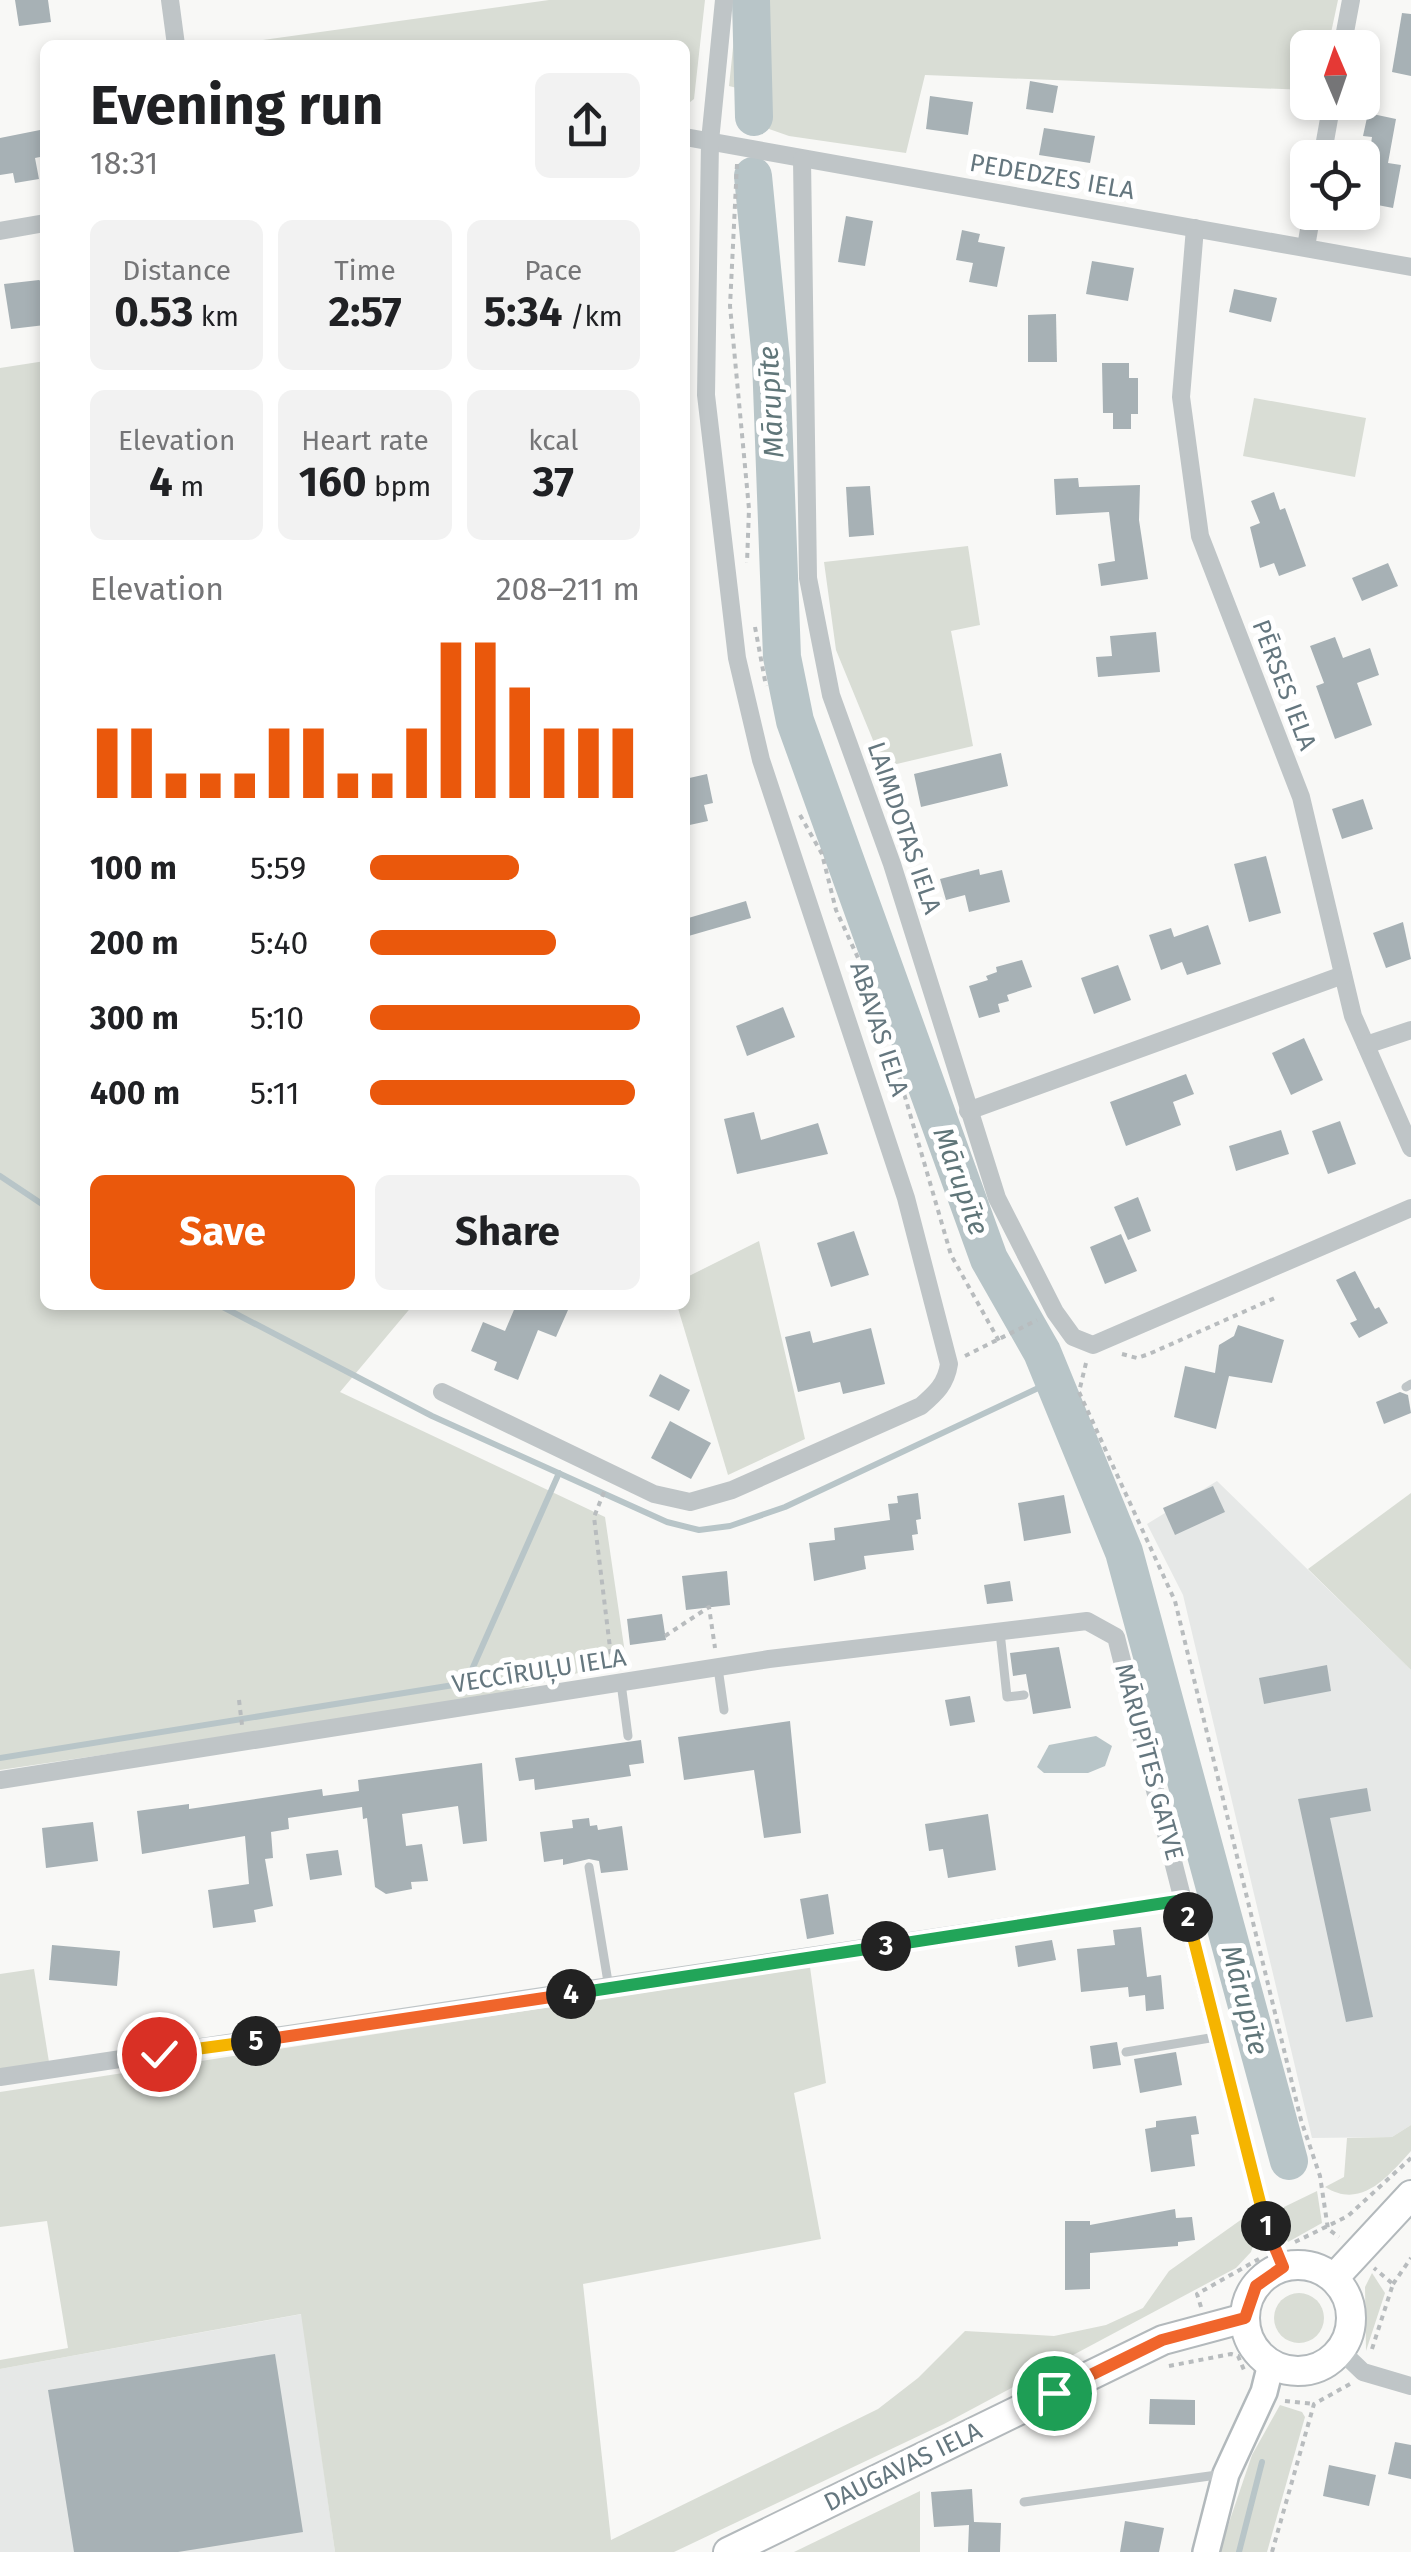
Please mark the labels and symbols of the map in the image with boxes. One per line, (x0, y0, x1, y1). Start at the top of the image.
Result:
north arrow (1290, 30, 1380, 120)
street label: PEDEDZES IELA (967, 148, 1137, 206)
water label: Mārupīte (752, 345, 790, 459)
street label: PĒRSES IELA (1245, 615, 1323, 755)
street label: LAIMDOTAS IELA (861, 738, 948, 919)
street label: ABAVAS IELA (843, 958, 915, 1100)
water label: Mārupīte (926, 1123, 996, 1239)
street label: VECCĪRUĻU IELA (450, 1642, 629, 1701)
street label: MĀRUPĪTES GATVE (1108, 1660, 1190, 1864)
pin: 2 (1163, 1892, 1213, 1942)
pin: 3 (861, 1921, 911, 1971)
water label: Mārupīte (1215, 1942, 1275, 2058)
pin: 4 (546, 1969, 596, 2019)
pin (117, 2012, 202, 2097)
pin: 5 (231, 2016, 281, 2066)
pin: 1 (1241, 2201, 1291, 2251)
pin (1012, 2351, 1097, 2436)
street label: DAUGAVAS IELA (819, 2416, 987, 2518)

